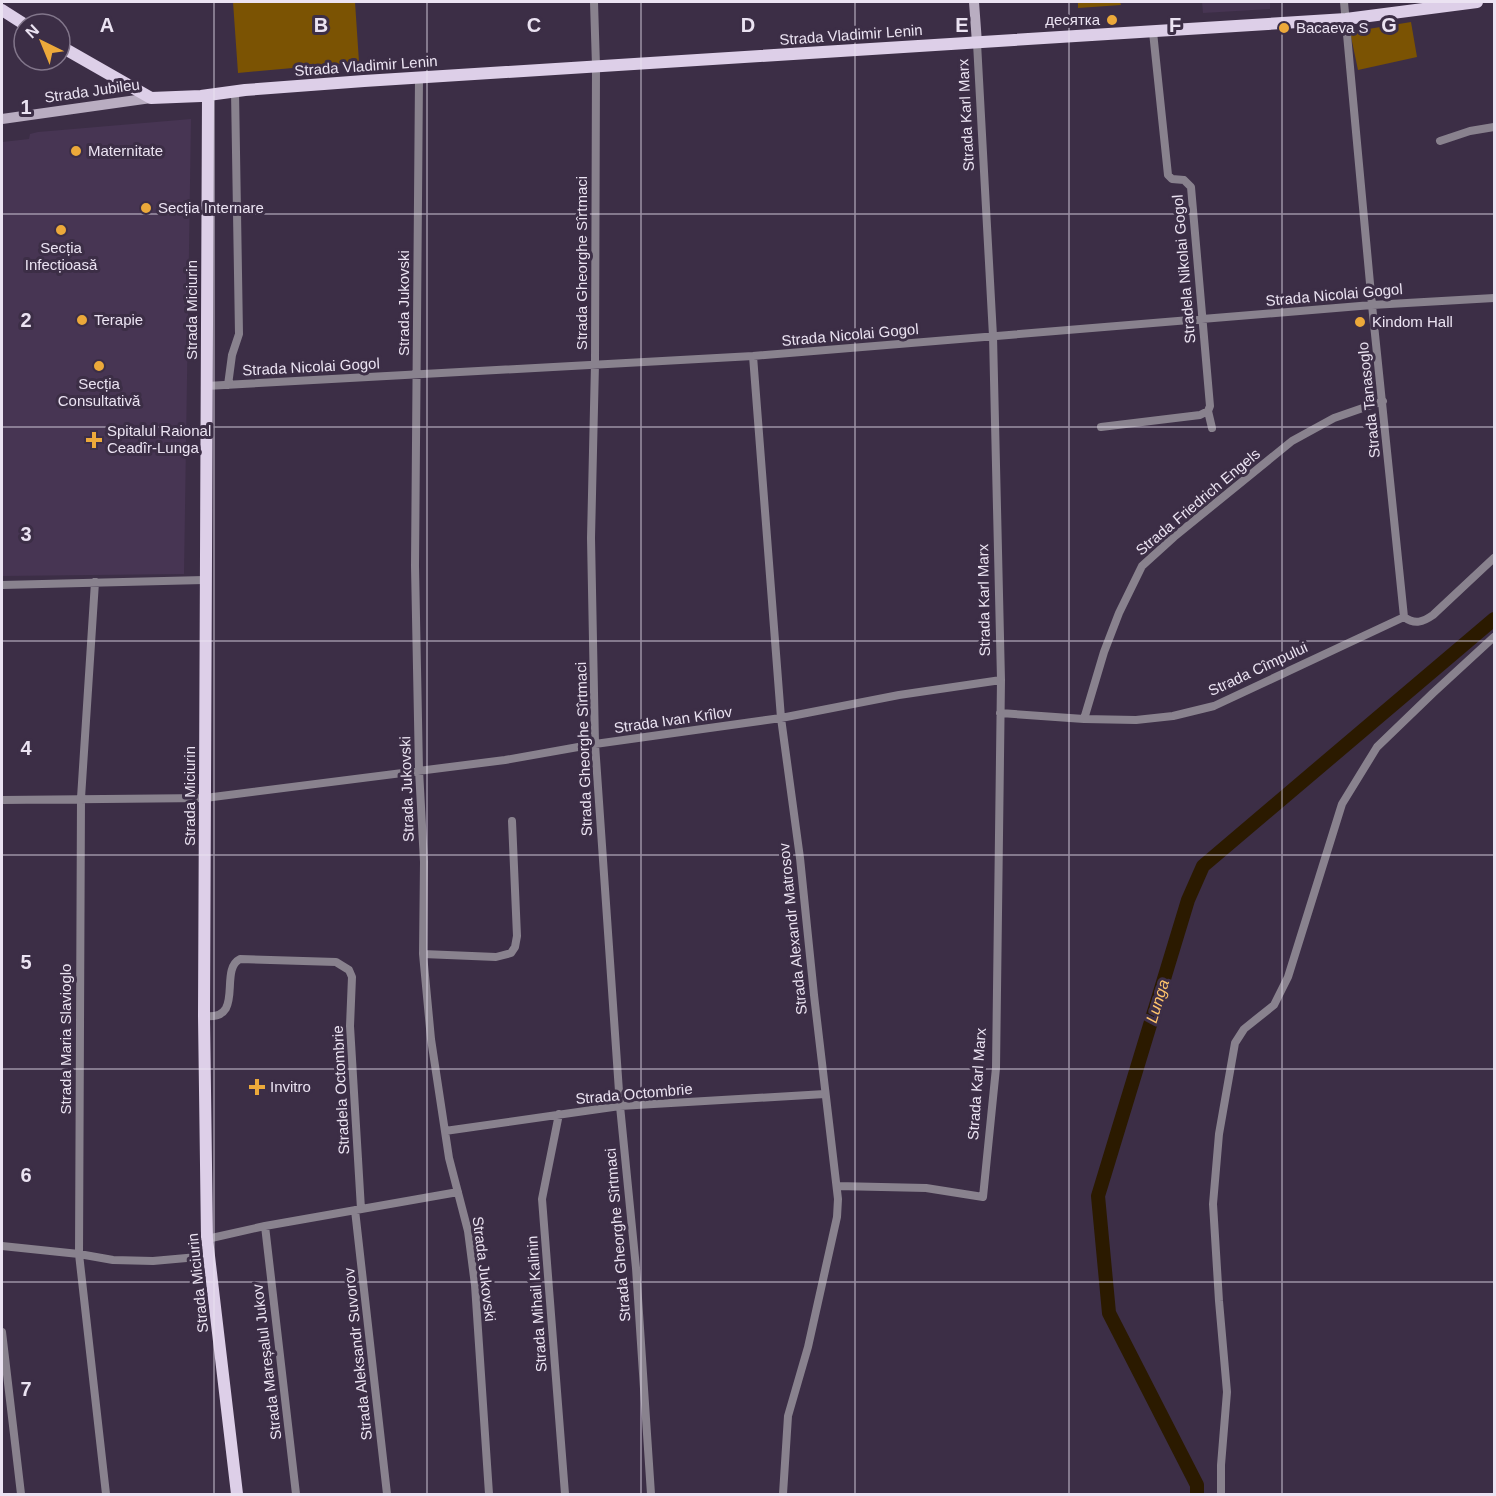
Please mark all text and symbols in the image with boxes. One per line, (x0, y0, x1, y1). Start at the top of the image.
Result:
place label: десятка (1045, 11, 1101, 28)
north arrow (12, 12, 72, 72)
marker: десятка (1105, 13, 1119, 27)
text: A (100, 14, 114, 36)
text: B (314, 14, 328, 36)
text: C (527, 14, 541, 36)
text: D (741, 14, 755, 36)
text: E (955, 14, 969, 36)
text: F (1169, 14, 1181, 36)
text: G (1381, 14, 1397, 36)
place label: Bacaeva S (1296, 19, 1369, 36)
text: N (22, 21, 42, 42)
street label: Strada Vladimir Lenin (779, 21, 923, 48)
marker: Bacaeva S (1277, 21, 1291, 35)
street label: Strada Vladimir Lenin (294, 52, 438, 79)
street label: Strada Karl Marx (954, 58, 977, 172)
street label: Strada Jubileu (43, 75, 141, 106)
text: 1 (20, 96, 32, 118)
place label: Maternitate (88, 142, 163, 159)
marker: Maternitate (69, 144, 83, 158)
street label: Strada Gheorghe Sîrtmaci (573, 176, 590, 350)
street label: Stradela Nikolai Gogol (1169, 194, 1198, 344)
place label: Secția Internare (158, 199, 264, 216)
marker: Secția Internare (139, 201, 153, 215)
marker: Secția Infecțioasă (54, 223, 68, 237)
place label: Secția Infecțioasă (25, 239, 98, 273)
street label: Strada Jukovski (395, 250, 412, 356)
street label: Strada Miciurin (183, 260, 200, 360)
street label: Strada Nicolai Gogol (1265, 280, 1403, 309)
text: 2 (20, 309, 32, 331)
place label: Terapie (94, 311, 143, 328)
marker: Terapie (75, 313, 89, 327)
place label: Kindom Hall (1372, 313, 1453, 330)
marker: Kindom Hall (1353, 315, 1367, 329)
street label: Strada Nicolai Gogol (781, 320, 919, 349)
street label: Strada Tanasoglo (1354, 341, 1383, 459)
street label: Strada Nicolai Gogol (242, 354, 380, 379)
marker: Secția Consultativă (92, 359, 106, 373)
place label: Secția Consultativă (58, 375, 141, 409)
place label: Spitalul Raional Ceadîr-Lunga (107, 422, 211, 456)
marker: Spitalul Raional Ceadîr-Lunga (85, 431, 103, 449)
street label: Strada Friedrich Engels (1132, 445, 1263, 559)
text: 3 (20, 523, 32, 545)
street label: Strada Karl Marx (974, 543, 993, 656)
street label: Strada Cîmpului (1205, 638, 1310, 699)
street label: Strada Gheorghe Sîrtmaci (572, 662, 595, 836)
street label: Strada Ivan Krîlov (613, 703, 734, 736)
street label: Strada Jukovski (396, 736, 417, 842)
text: 4 (20, 737, 32, 759)
street label: Strada Miciurin (181, 746, 198, 846)
street label: Strada Alexandr Matrosov (775, 842, 810, 1016)
text: 5 (20, 951, 32, 973)
street label: Strada Maria Slavioglo (57, 964, 74, 1114)
water label: Lunga (1143, 977, 1172, 1025)
street label: Stradela Octombrie (329, 1025, 352, 1155)
street label: Strada Karl Marx (964, 1027, 989, 1141)
marker: Invitro (248, 1078, 266, 1096)
place label: Invitro (270, 1078, 311, 1095)
street label: Strada Octombrie (575, 1080, 693, 1107)
street label: Strada Gheorghe Sîrtmaci (601, 1148, 634, 1323)
text: 6 (20, 1164, 32, 1186)
street label: Strada Jukovski (470, 1215, 499, 1323)
street label: Strada Miciurin (184, 1232, 211, 1334)
street label: Strada Mihail Kalinin (523, 1235, 550, 1373)
street label: Strada Aleksandr Suvorov (340, 1266, 375, 1441)
street label: Strada Mareșalul Jukov (248, 1283, 284, 1441)
text: 7 (20, 1378, 32, 1400)

